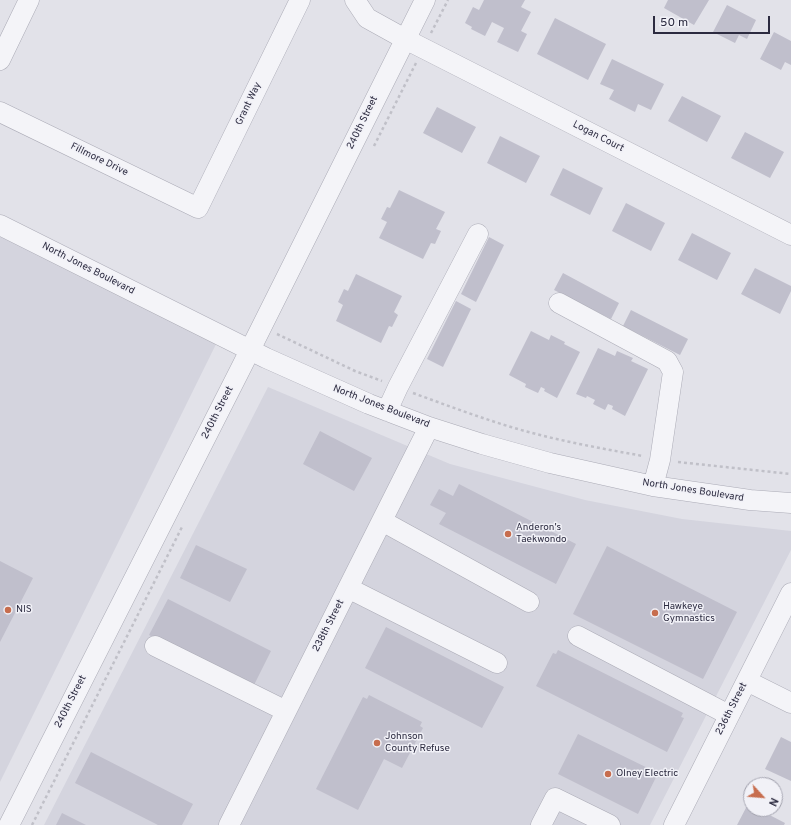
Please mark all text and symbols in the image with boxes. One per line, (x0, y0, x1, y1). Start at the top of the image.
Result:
scale bar (655, 8, 772, 34)
text: 50 m (660, 15, 688, 31)
street label: Grant Way (233, 81, 265, 127)
street label: 240th Street (345, 94, 381, 152)
street label: Logan Court (570, 119, 626, 155)
street label: Fillmore Drive (68, 141, 130, 179)
street label: North Jones Boulevard (40, 240, 136, 298)
street label: North Jones Boulevard (331, 383, 431, 431)
street label: 240th Street (200, 385, 236, 441)
street label: North Jones Boulevard (641, 477, 745, 505)
place label: Anderon's Taekwondo (516, 522, 567, 546)
marker: Anderon's Taekwondo (503, 529, 513, 539)
street label: 238th Street (311, 598, 347, 654)
place label: Hawkeye Gymnastics (663, 601, 715, 624)
place label: NIS (16, 604, 32, 616)
marker: NIS (3, 605, 13, 615)
marker: Hawkeye Gymnastics (650, 608, 660, 618)
street label: 240th Street (53, 674, 89, 730)
street label: 236th Street (714, 681, 750, 737)
place label: Johnson County Refuse (385, 731, 450, 754)
marker: Johnson County Refuse (372, 738, 382, 748)
place label: Olney Electric (616, 768, 678, 780)
marker: Olney Electric (603, 769, 613, 779)
north arrow (743, 777, 783, 817)
text: N (765, 795, 781, 808)

